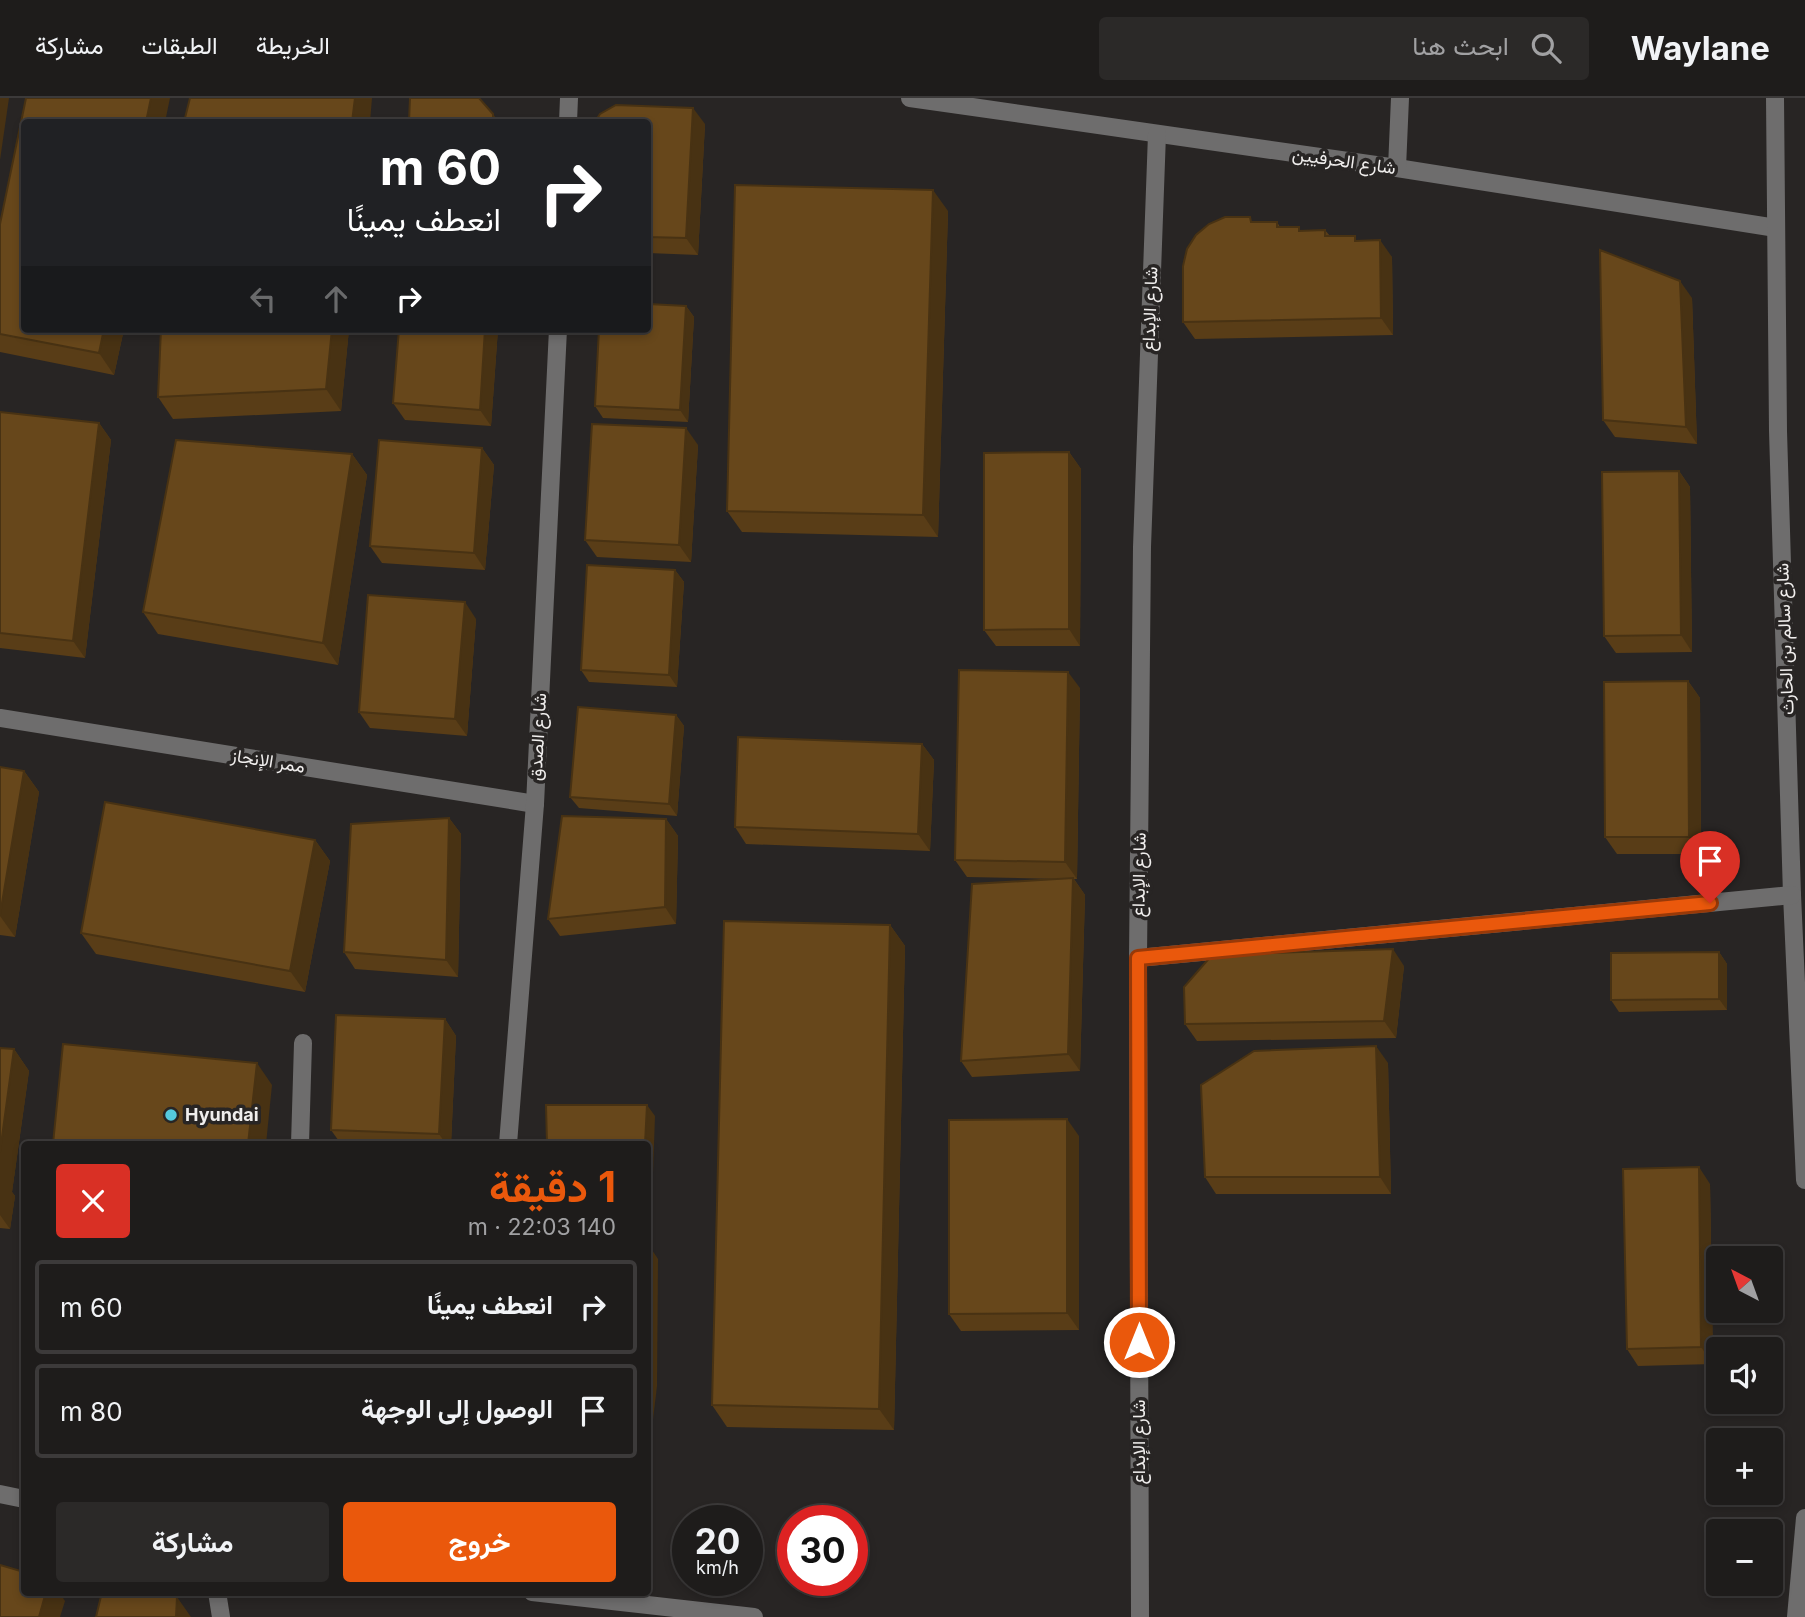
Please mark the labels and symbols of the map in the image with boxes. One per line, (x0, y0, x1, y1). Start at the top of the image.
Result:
street label: شارع الحرفيين (1291, 143, 1397, 180)
street label: شارع الإبداع (1138, 266, 1163, 352)
street label: شارع سالم بن الحارث (1771, 563, 1800, 715)
street label: شارع الصدق (525, 692, 552, 782)
street label: ممر الإنجاز (228, 744, 307, 779)
pin (1680, 831, 1740, 903)
street label: شارع الإبداع (1127, 832, 1152, 918)
place label: Hyundai (185, 1104, 259, 1125)
marker: Hyundai (163, 1107, 179, 1123)
north arrow (1706, 1246, 1783, 1323)
position arrow (1102, 1305, 1176, 1379)
street label: شارع الإبداع (1128, 1399, 1151, 1485)
speed limit sign: 30 (777, 1505, 868, 1596)

